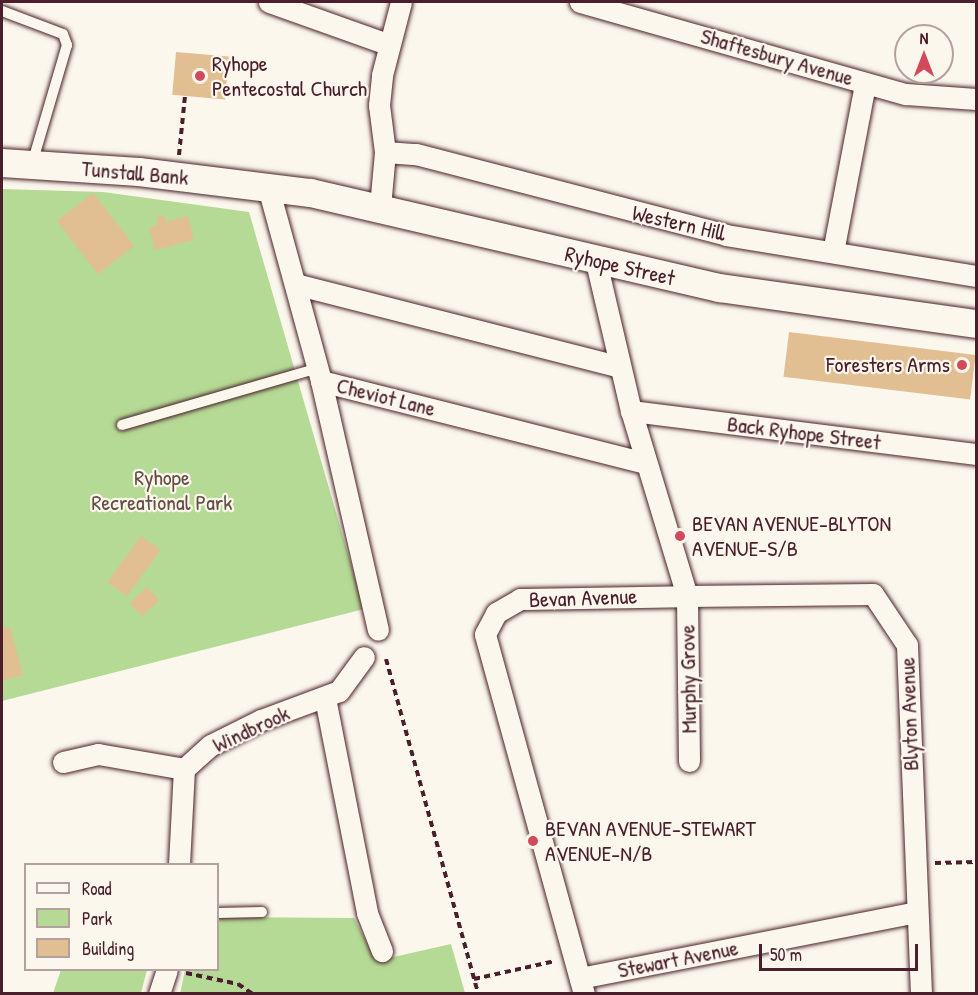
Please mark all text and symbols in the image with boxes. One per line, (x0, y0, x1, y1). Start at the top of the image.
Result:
street label: Shaftesbury Avenue (698, 23, 856, 91)
north arrow (894, 24, 954, 84)
text: N (920, 27, 928, 49)
place label: Ryhope Pentecostal Church (212, 50, 367, 101)
marker: Ryhope Pentecostal Church (193, 69, 207, 83)
street label: Tunstall Bank (81, 155, 189, 191)
street label: Western Hill (630, 199, 728, 247)
street label: Ryhope Street (563, 241, 677, 291)
place label: Foresters Arms (826, 352, 950, 378)
marker: Foresters Arms (955, 358, 969, 372)
street label: Cheviot Lane (334, 372, 438, 422)
street label: Back Ryhope Street (726, 410, 882, 456)
park label: Ryhope Recreational Park (92, 464, 232, 516)
place label: BEVAN AVENUE-BLYTON AVENUE-S/B (692, 510, 891, 562)
marker: BEVAN AVENUE-BLYTON AVENUE-S/B (673, 529, 687, 543)
street label: Bevan Avenue (529, 583, 637, 613)
street label: Murphy Grove (674, 624, 702, 734)
street label: Blyton Avenue (894, 657, 924, 771)
street label: Windbrook (209, 700, 293, 758)
place label: BEVAN AVENUE-STEWART AVENUE-N/B (545, 815, 756, 866)
marker: BEVAN AVENUE-STEWART AVENUE-N/B (526, 834, 540, 848)
legend (24, 863, 219, 971)
text: Road (82, 876, 112, 901)
text: Park (82, 906, 112, 931)
scale bar (762, 932, 921, 970)
street label: Stewart Avenue (616, 934, 740, 984)
text: Building (82, 936, 134, 961)
text: 50 m (770, 942, 802, 967)

